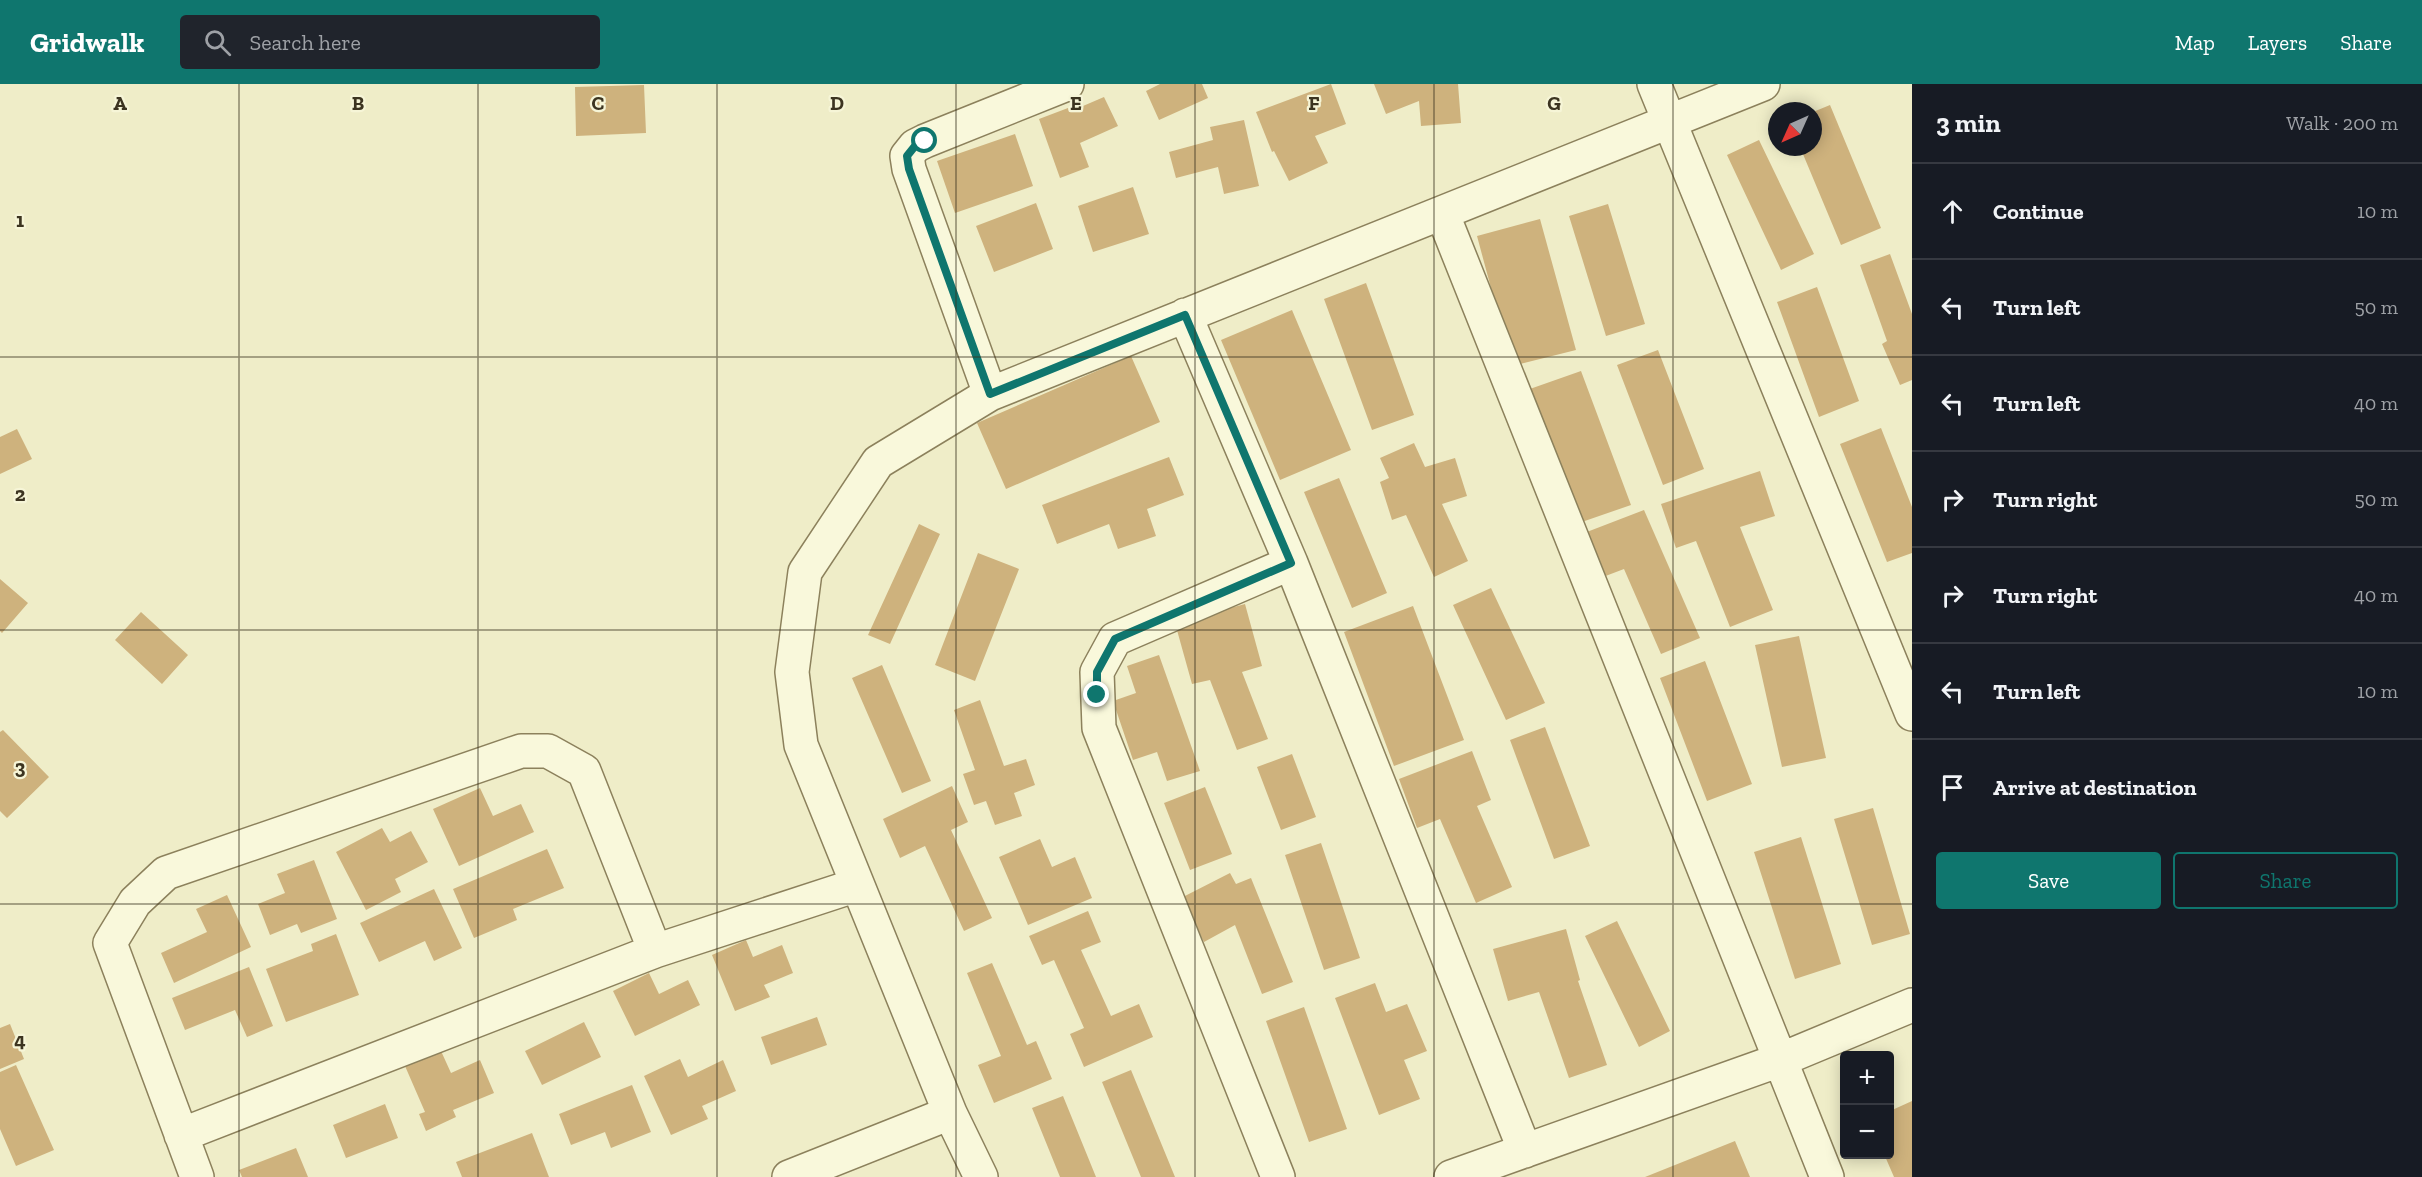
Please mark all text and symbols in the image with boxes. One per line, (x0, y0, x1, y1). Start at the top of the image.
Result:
search box (180, 15, 600, 69)
text: Gridwalk (30, 26, 144, 59)
icon: search (201, 26, 234, 59)
text: Search here (249, 29, 361, 56)
text: Map (2175, 30, 2215, 55)
text: Layers (2248, 30, 2307, 55)
text: Share (2340, 30, 2392, 55)
text: A (113, 91, 127, 115)
text: B (352, 91, 364, 115)
text: C (592, 91, 605, 115)
text: D (830, 91, 844, 115)
text: E (1070, 91, 1082, 115)
text: F (1308, 91, 1320, 115)
text: G (1547, 91, 1561, 115)
north arrow (1768, 102, 1822, 156)
text: 3 min (1936, 107, 2001, 139)
text: Walk · 200 m (2286, 111, 2398, 135)
route start (911, 127, 937, 153)
icon: ahead (1936, 195, 1969, 228)
text: Continue (1993, 198, 2084, 225)
text: 10 m (2357, 199, 2398, 223)
text: 1 (16, 208, 24, 232)
icon: left (1936, 291, 1969, 324)
text: Turn left (1993, 294, 2080, 321)
text: 50 m (2354, 295, 2398, 319)
icon: left (1936, 387, 1969, 420)
text: Turn left (1993, 390, 2080, 417)
text: 40 m (2354, 391, 2398, 415)
text: 2 (15, 482, 26, 506)
icon: right (1936, 483, 1969, 516)
text: Turn right (1993, 486, 2097, 513)
text: 50 m (2354, 487, 2398, 511)
icon: right (1936, 579, 1969, 612)
text: Turn right (1993, 582, 2097, 609)
text: 40 m (2354, 583, 2398, 607)
icon: left (1936, 675, 1969, 708)
text: Turn left (1993, 678, 2080, 705)
text: 10 m (2357, 679, 2398, 703)
route end (1083, 681, 1109, 707)
text: 3 (15, 755, 26, 779)
icon: arrive (1936, 771, 1969, 804)
text: Arrive at destination (1993, 774, 2196, 801)
button: Save (1936, 852, 2161, 909)
button: Share (2173, 852, 2398, 909)
text: 4 (14, 1028, 26, 1052)
map controls (1840, 1051, 1894, 1159)
button: + (1840, 1051, 1894, 1105)
button: − (1840, 1105, 1894, 1159)

